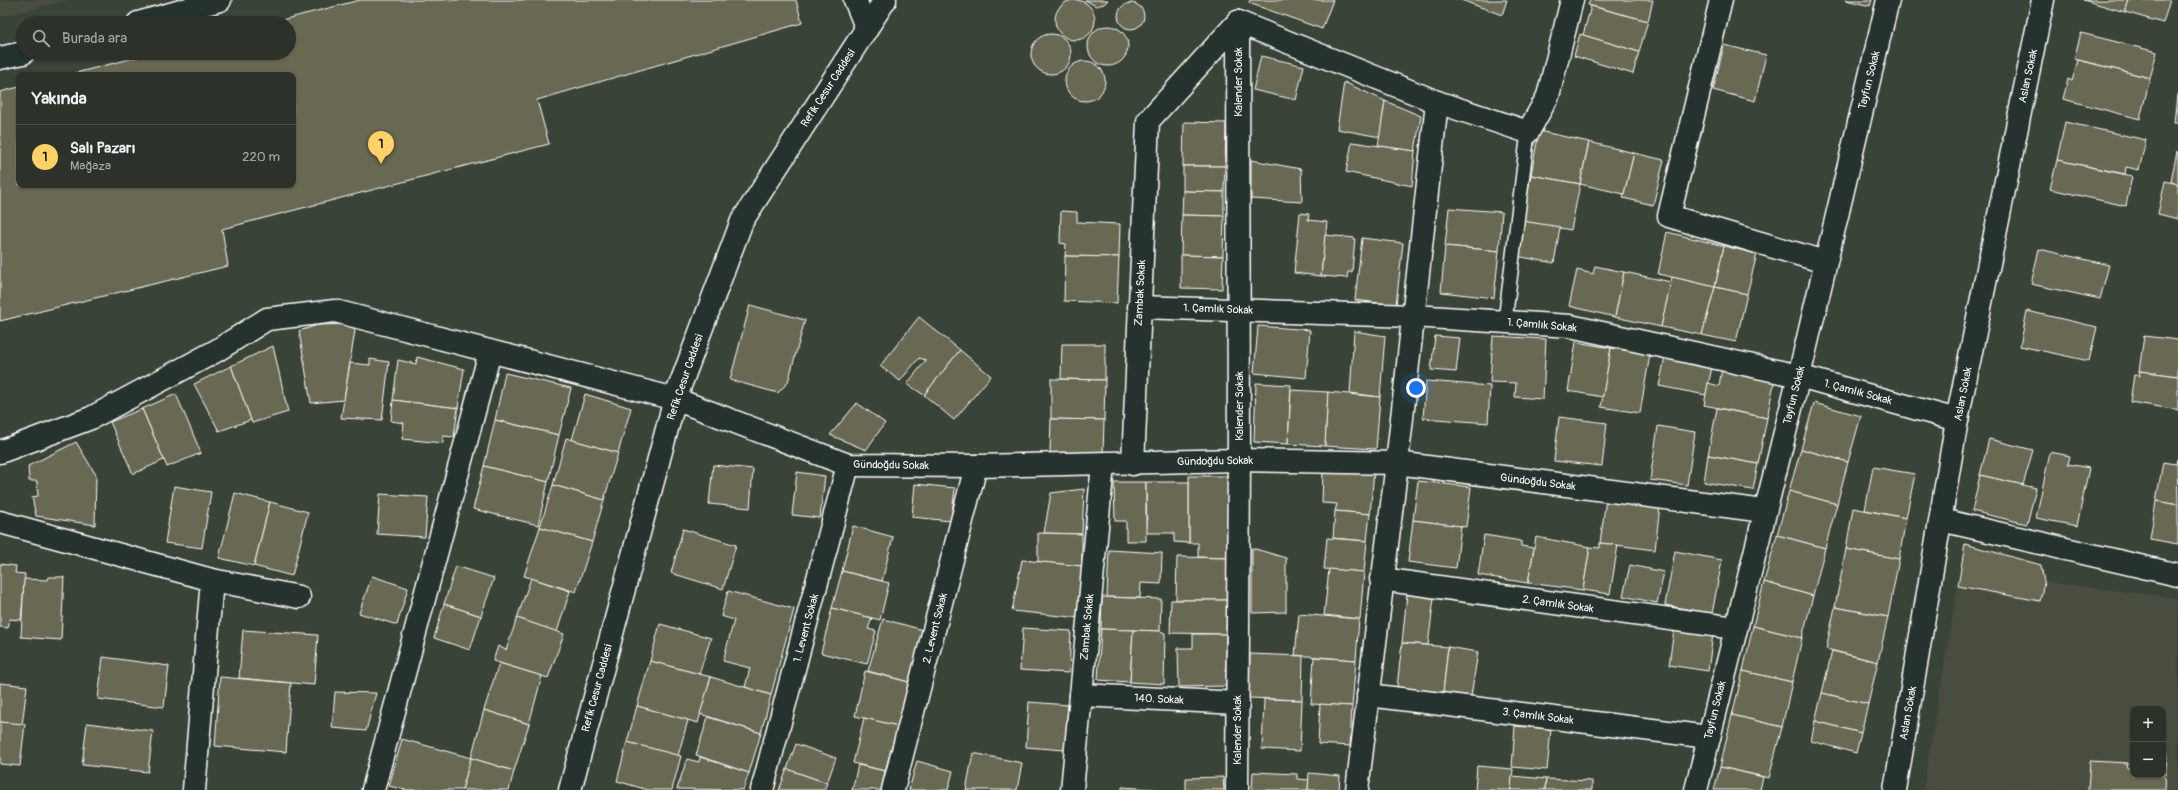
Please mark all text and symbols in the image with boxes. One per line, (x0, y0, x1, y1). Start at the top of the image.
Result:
search box (16, 16, 296, 60)
icon: search (30, 27, 52, 49)
text: Burada ara (62, 29, 127, 48)
street label: Refik Cesur Caddesi (798, 46, 858, 129)
street label: Kalender Sokak (1232, 47, 1245, 117)
street label: Aslan Sokak (2016, 48, 2040, 104)
street label: Tayfun Sokak (1855, 49, 1883, 111)
text: Yakında (32, 88, 87, 109)
pin: 1 (368, 131, 394, 164)
text: Salı Pazarı (70, 139, 135, 158)
text: 1 (42, 149, 48, 165)
text: 220 m (242, 149, 280, 165)
text: Mağaza (70, 158, 111, 174)
street label: Zambak Sokak (1132, 259, 1148, 327)
street label: 1. Çamlık Sokak (1183, 301, 1254, 317)
street label: 1. Çamlık Sokak (1507, 315, 1578, 335)
street label: Refik Cesur Caddesi (664, 332, 706, 422)
street label: Tayfun Sokak (1780, 364, 1808, 426)
street label: Aslan Sokak (1951, 366, 1975, 422)
street label: Kalender Sokak (1233, 371, 1246, 441)
street label: 1. Çamlık Sokak (1822, 377, 1894, 407)
your location (1406, 378, 1426, 398)
street label: Gündoğdu Sokak (1177, 454, 1254, 468)
street label: Gündoğdu Sokak (853, 458, 930, 472)
street label: Gündoğdu Sokak (1500, 471, 1577, 493)
street label: 2. Levent Sokak (920, 591, 950, 665)
street label: 1. Levent Sokak (791, 592, 821, 664)
street label: Zambak Sokak (1078, 593, 1096, 661)
street label: 2. Çamlık Sokak (1521, 593, 1595, 615)
street label: Refik Cesur Caddesi (579, 642, 615, 733)
street label: Tayfun Sokak (1701, 679, 1729, 741)
street label: Aslan Sokak (1897, 685, 1919, 741)
street label: 140. Sokak (1134, 691, 1185, 707)
street label: Kalender Sokak (1231, 695, 1244, 765)
street label: 3. Çamlık Sokak (1502, 705, 1575, 727)
map controls (2130, 706, 2166, 778)
button: + (2130, 706, 2166, 742)
button: − (2130, 742, 2166, 778)

